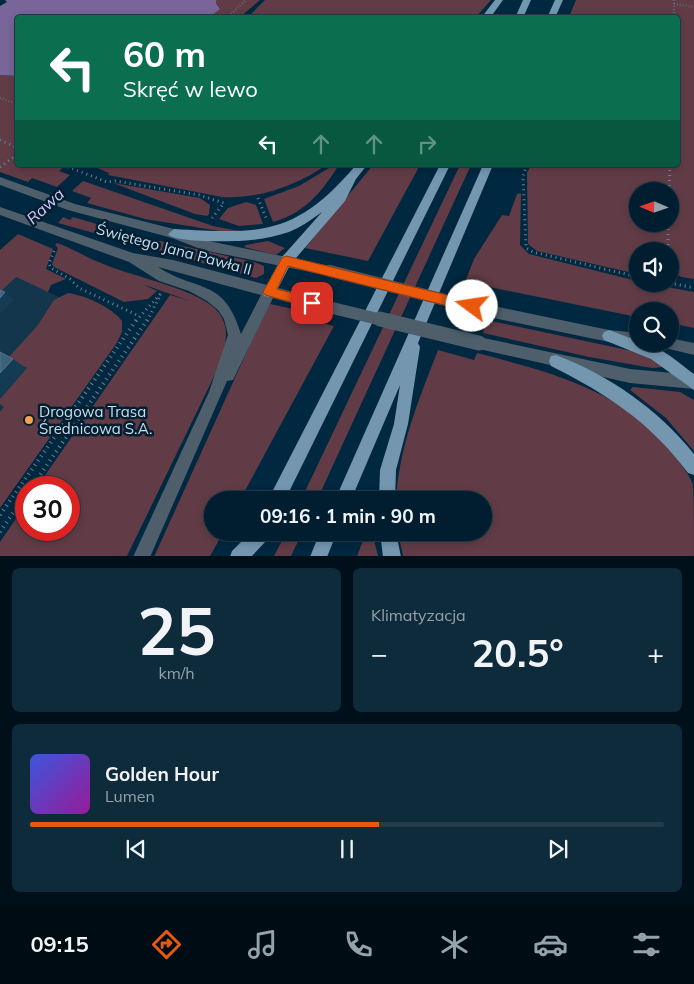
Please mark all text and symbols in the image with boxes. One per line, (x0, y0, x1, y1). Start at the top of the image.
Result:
text: 60 m (123, 32, 206, 76)
icon: left (40, 35, 105, 100)
text: Skręć w lewo (123, 75, 258, 103)
icon: left (254, 130, 282, 158)
icon: ahead (307, 130, 335, 158)
icon: ahead (360, 130, 388, 158)
icon: right (413, 130, 441, 158)
north arrow (629, 182, 679, 232)
map controls (629, 182, 679, 352)
water label: Rawa (22, 183, 68, 228)
street label: Świętego Jana Pawła II (94, 219, 254, 279)
button: sound (629, 242, 679, 292)
position arrow (445, 279, 497, 331)
pin (291, 282, 333, 324)
icon: arrive (298, 289, 326, 317)
button: search (629, 302, 679, 352)
place label: Drogowa Trasa Średnicowa S.A. (39, 402, 152, 438)
marker: Drogowa Trasa Średnicowa S.A. (23, 414, 35, 426)
speed limit sign: 30 (15, 476, 80, 541)
text: 09:16 · 1 min · 90 m (260, 504, 436, 528)
text: 25 (137, 590, 216, 671)
text: Klimatyzacja (371, 605, 466, 625)
text: 20.5° (471, 629, 564, 677)
text: − (371, 636, 388, 671)
text: + (647, 636, 664, 671)
text: km/h (158, 663, 195, 683)
text: Golden Hour (105, 762, 219, 786)
text: Lumen (105, 786, 155, 806)
icon: previous (122, 835, 150, 863)
icon: pause (333, 835, 361, 863)
icon: next (544, 835, 572, 863)
icon: directions (149, 927, 184, 962)
icon: music (245, 927, 280, 962)
icon: phone (341, 927, 376, 962)
icon: climate (437, 927, 472, 962)
icon: car (533, 927, 568, 962)
icon: filters (629, 927, 664, 962)
text: 09:15 (30, 930, 89, 958)

